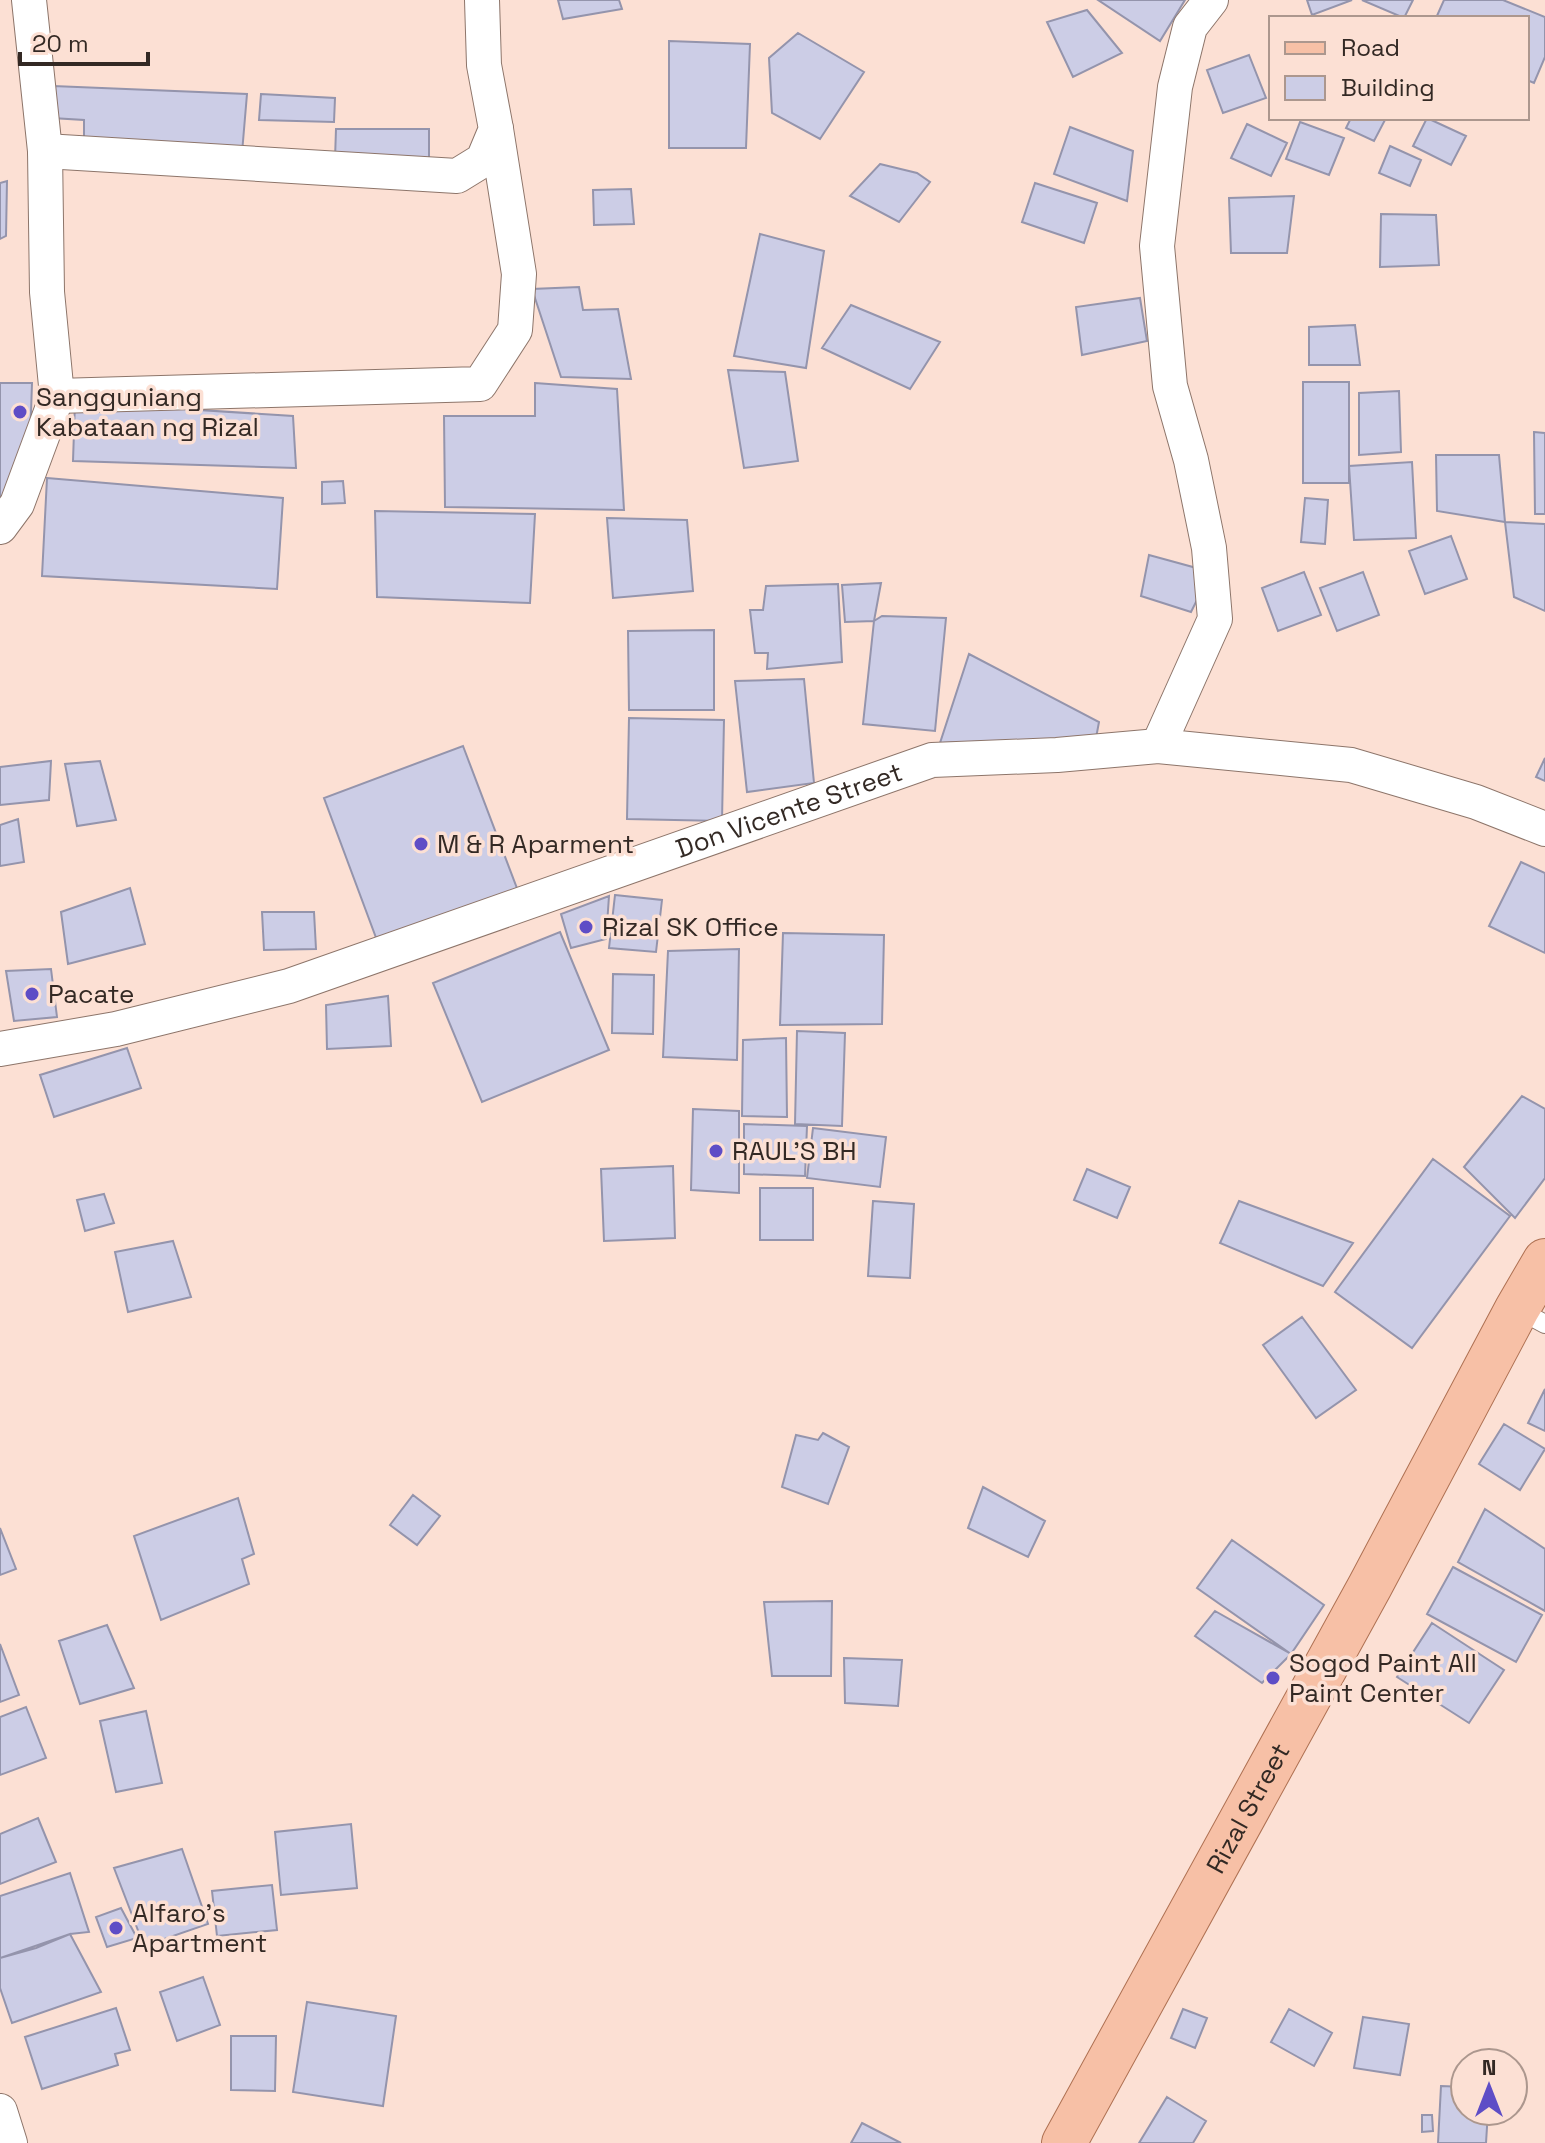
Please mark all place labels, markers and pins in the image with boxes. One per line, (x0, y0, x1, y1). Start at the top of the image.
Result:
place label: Sangguniang Kabataan ng Rizal (36, 380, 259, 444)
marker: Sangguniang Kabataan ng Rizal (11, 403, 29, 421)
place label: M & R Aparment (437, 827, 634, 861)
marker: M & R Aparment (412, 835, 430, 853)
place label: Rizal SK Office (602, 910, 779, 944)
marker: Rizal SK Office (577, 918, 595, 936)
place label: Pacate (48, 977, 134, 1011)
marker: Pacate (23, 985, 41, 1003)
place label: RAUL'S BH (732, 1134, 857, 1168)
marker: RAUL'S BH (707, 1142, 725, 1160)
place label: Sogod Paint All Paint Center (1289, 1646, 1477, 1710)
marker: Sogod Paint All Paint Center (1264, 1669, 1282, 1687)
place label: Alfaro's Apartment (132, 1896, 267, 1960)
marker: Alfaro's Apartment (107, 1919, 125, 1937)

